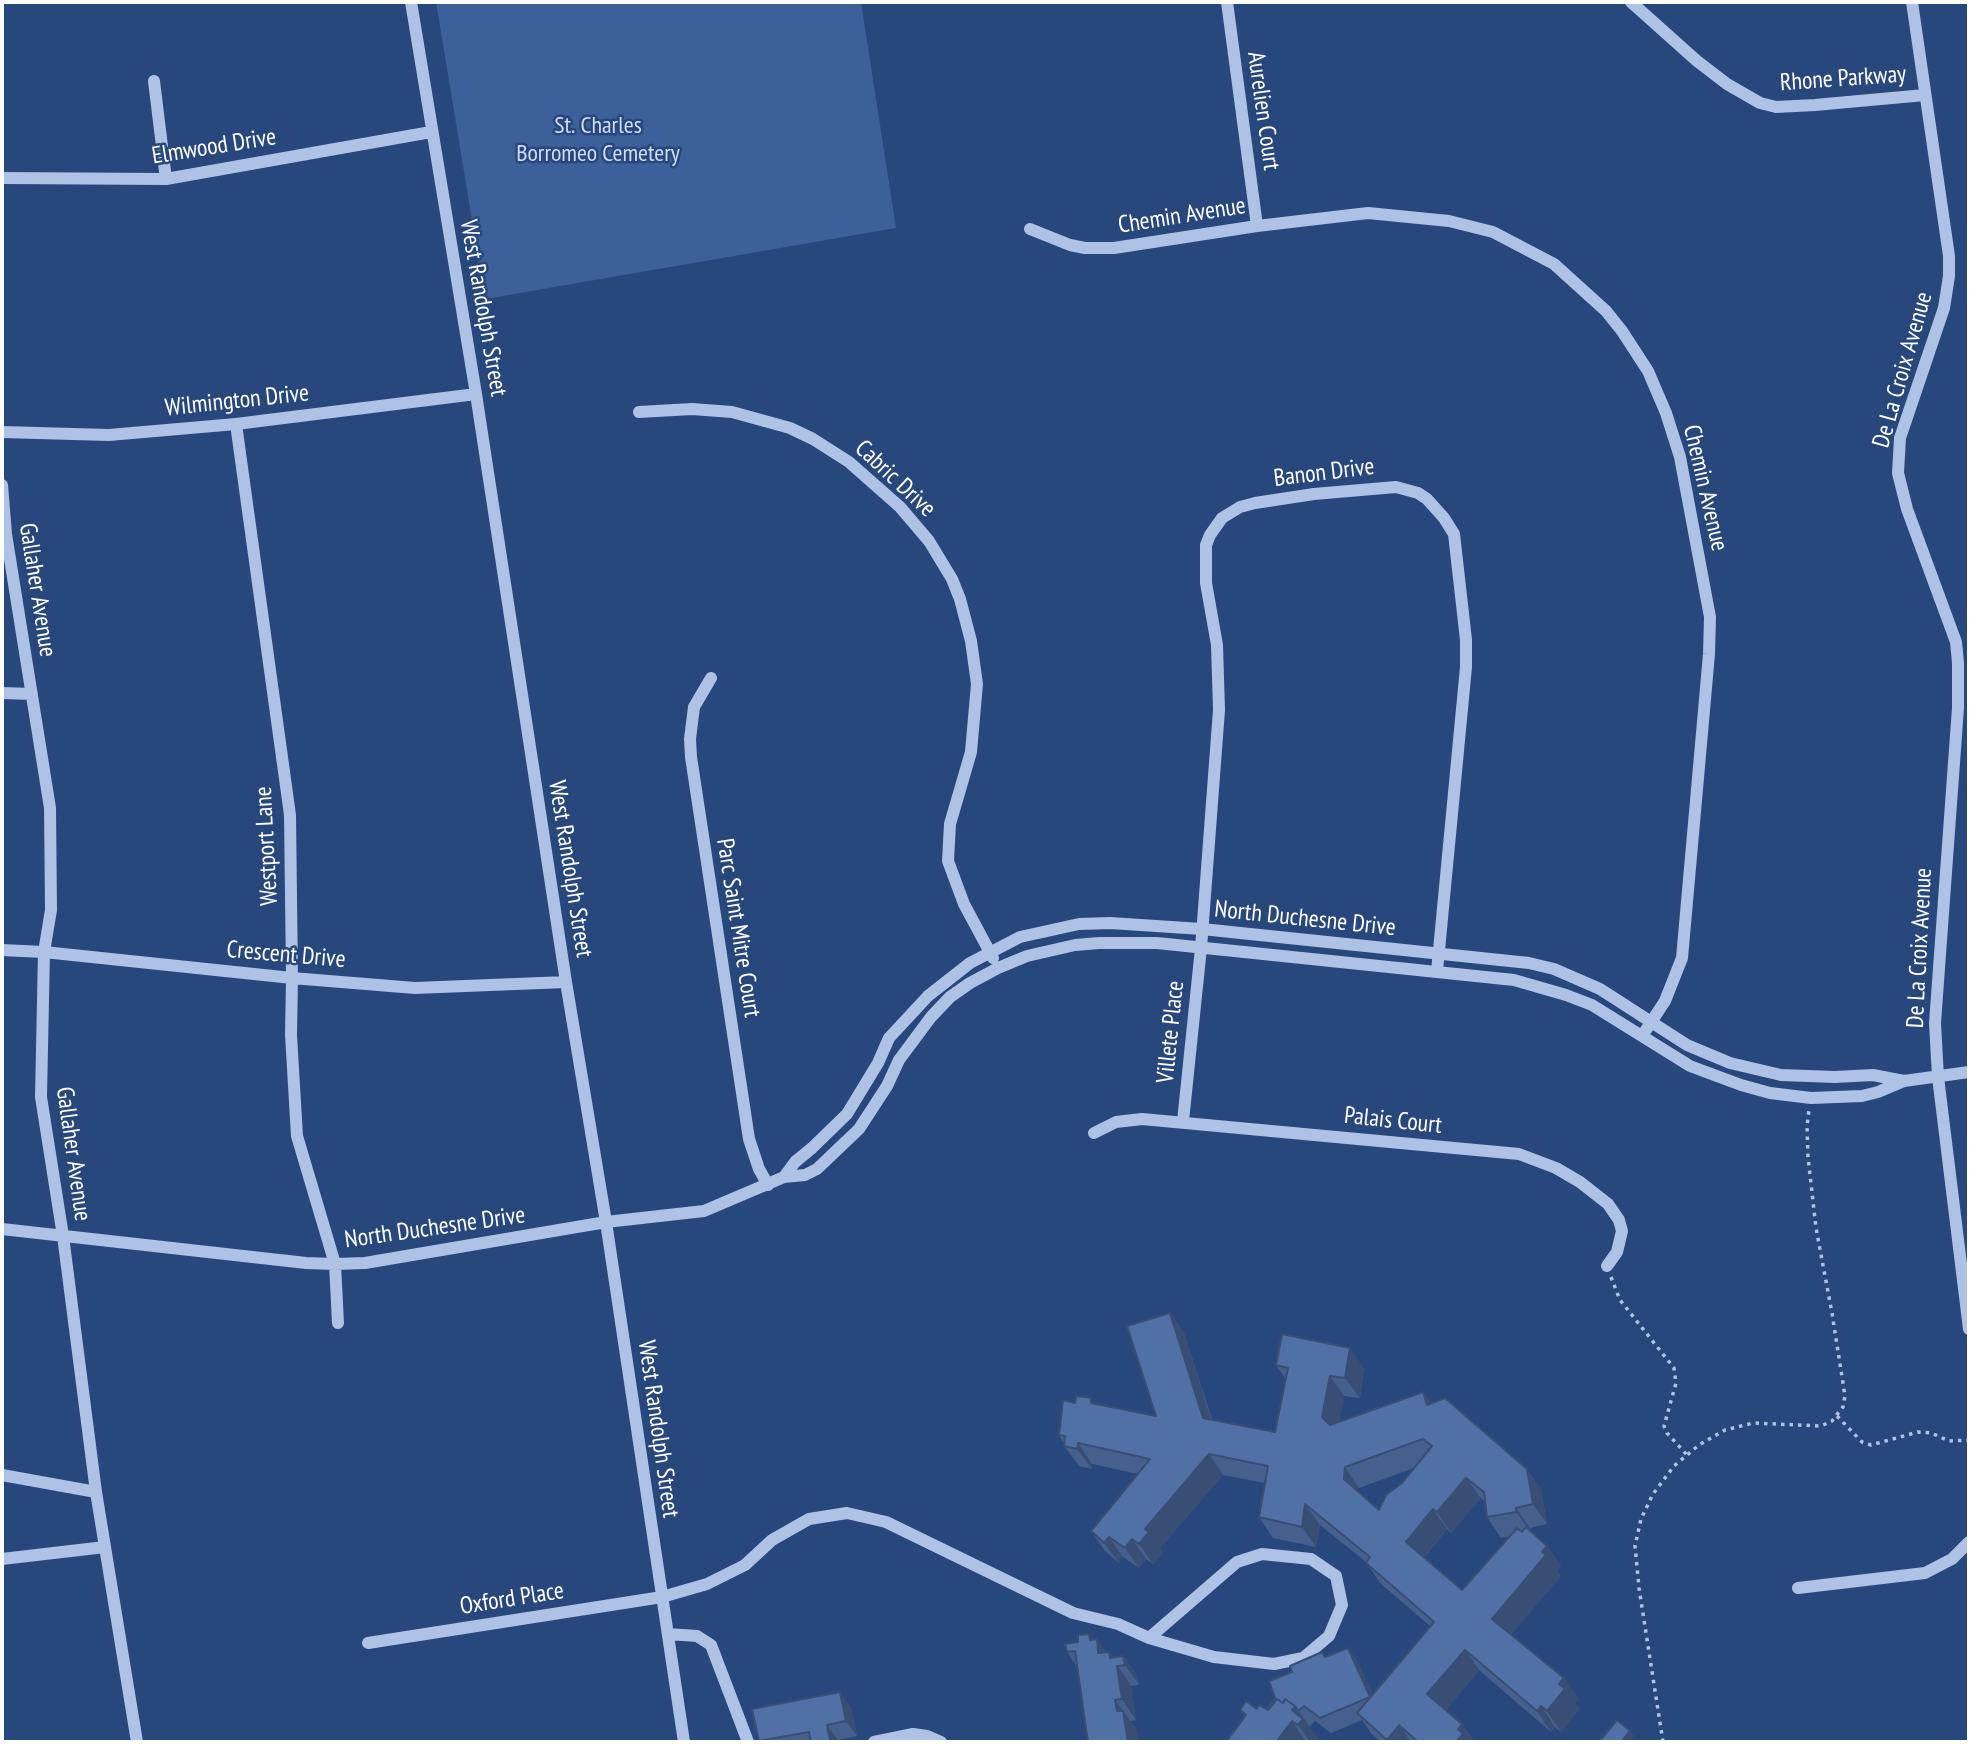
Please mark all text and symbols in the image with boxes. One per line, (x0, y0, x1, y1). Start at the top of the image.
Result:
street label: Aurelien Court (1240, 50, 1286, 172)
street label: Rhone Parkway (1779, 60, 1907, 98)
park label: St. Charles Borromeo Cemetery (516, 112, 680, 168)
street label: Elmwood Drive (150, 123, 278, 171)
street label: Chemin Avenue (1116, 192, 1248, 240)
street label: West Randolph Street (453, 217, 513, 399)
street label: De La Croix Avenue (1867, 289, 1939, 451)
street label: Wilmington Drive (164, 379, 310, 423)
street label: Chemin Avenue (1677, 422, 1733, 554)
street label: Cabric Drive (849, 434, 941, 524)
street label: Banon Drive (1272, 453, 1376, 493)
street label: Gallaher Avenue (12, 521, 62, 659)
street label: West Randolph Street (542, 778, 598, 960)
street label: Westport Lane (250, 786, 284, 906)
street label: Parc Saint Mitre Court (710, 836, 766, 1020)
street label: De La Croix Avenue (1901, 867, 1939, 1029)
street label: North Duchesne Drive (1213, 895, 1397, 943)
street label: Crescent Drive (225, 935, 347, 975)
street label: Villete Place (1151, 979, 1191, 1085)
street label: Gallaher Avenue (49, 1085, 97, 1223)
street label: Palais Court (1343, 1102, 1443, 1140)
street label: North Duchesne Drive (343, 1201, 527, 1255)
street label: West Randolph Street (631, 1338, 685, 1520)
street label: Oxford Place (458, 1577, 566, 1621)

